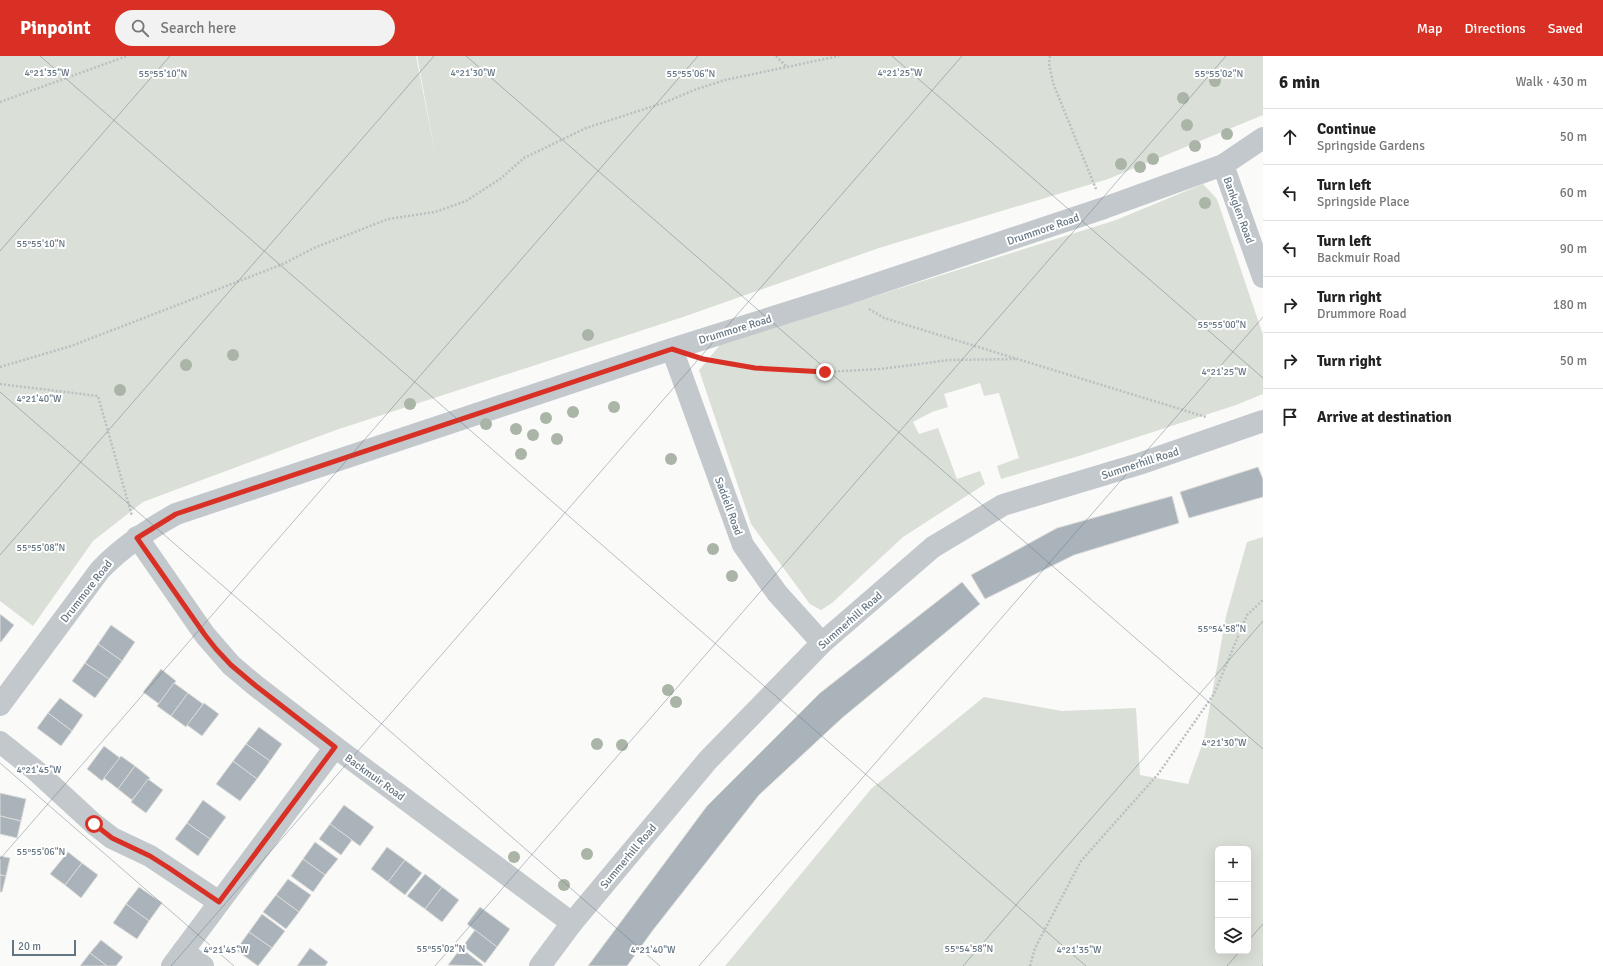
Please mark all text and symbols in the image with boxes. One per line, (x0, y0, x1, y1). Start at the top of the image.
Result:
search box (115, 10, 395, 46)
text: Pinpoint (20, 16, 91, 40)
icon: search (129, 17, 151, 39)
text: Search here (161, 19, 236, 37)
text: Map (1417, 20, 1443, 37)
text: Directions (1465, 20, 1526, 37)
text: Saved (1548, 20, 1583, 37)
text: 4°21'35"W (24, 67, 70, 79)
text: 4°21'30"W (450, 67, 496, 79)
text: 4°21'25"W (877, 67, 923, 79)
text: 55°55'10"N (139, 68, 187, 80)
text: 55°55'06"N (667, 68, 715, 80)
text: 55°55'02"N (1195, 68, 1243, 80)
text: 6 min (1279, 72, 1320, 93)
text: Walk · 430 m (1516, 74, 1587, 90)
text: Continue (1317, 120, 1376, 138)
icon: ahead (1279, 126, 1301, 148)
text: 50 m (1560, 129, 1587, 145)
text: Springside Gardens (1317, 138, 1425, 154)
street label: Bankglen Road (1220, 175, 1257, 245)
text: Turn left (1317, 176, 1371, 194)
icon: left (1279, 182, 1301, 204)
text: 60 m (1560, 185, 1587, 201)
text: Springside Place (1317, 194, 1409, 210)
street label: Drummore Road (1005, 211, 1081, 248)
text: Turn left (1317, 232, 1371, 250)
text: 55°55'10"N (17, 238, 65, 250)
icon: left (1279, 238, 1301, 260)
text: 90 m (1560, 241, 1587, 257)
text: Backmuir Road (1317, 250, 1400, 266)
text: Turn right (1317, 288, 1382, 306)
icon: right (1279, 294, 1301, 316)
text: 180 m (1553, 297, 1587, 313)
text: Drummore Road (1317, 306, 1407, 322)
street label: Drummore Road (697, 312, 773, 347)
text: 55°55'00"N (1198, 319, 1246, 331)
icon: right (1279, 350, 1301, 372)
text: Turn right (1317, 352, 1382, 370)
text: 50 m (1560, 353, 1587, 369)
route end (816, 363, 834, 381)
text: 4°21'25"W (1201, 366, 1247, 378)
text: 4°21'40"W (16, 393, 62, 405)
icon: arrive (1279, 406, 1301, 428)
text: Arrive at destination (1317, 408, 1452, 426)
street label: Summerhill Road (1100, 445, 1181, 482)
street label: Saddell Road (712, 475, 745, 537)
text: 55°55'08"N (17, 542, 65, 554)
street label: Drummore Road (58, 557, 115, 625)
street label: Summerhill Road (816, 589, 885, 652)
text: 55°54'58"N (1198, 623, 1246, 635)
text: 4°21'30"W (1201, 737, 1247, 749)
street label: Backmuir Road (342, 751, 407, 804)
text: 4°21'45"W (16, 764, 62, 776)
route start (85, 815, 103, 833)
street label: Summerhill Road (598, 821, 659, 891)
text: 55°55'06"N (17, 846, 65, 858)
map controls (1215, 846, 1251, 954)
button: + (1215, 846, 1251, 882)
button: − (1215, 882, 1251, 918)
button: layers (1215, 918, 1251, 954)
scale bar (12, 938, 76, 957)
text: 20 m (18, 940, 41, 953)
text: 55°55'02"N (417, 943, 465, 955)
text: 55°54'58"N (945, 943, 993, 955)
text: 4°21'45"W (203, 944, 249, 956)
text: 4°21'40"W (630, 944, 676, 956)
text: 4°21'35"W (1056, 944, 1102, 956)

